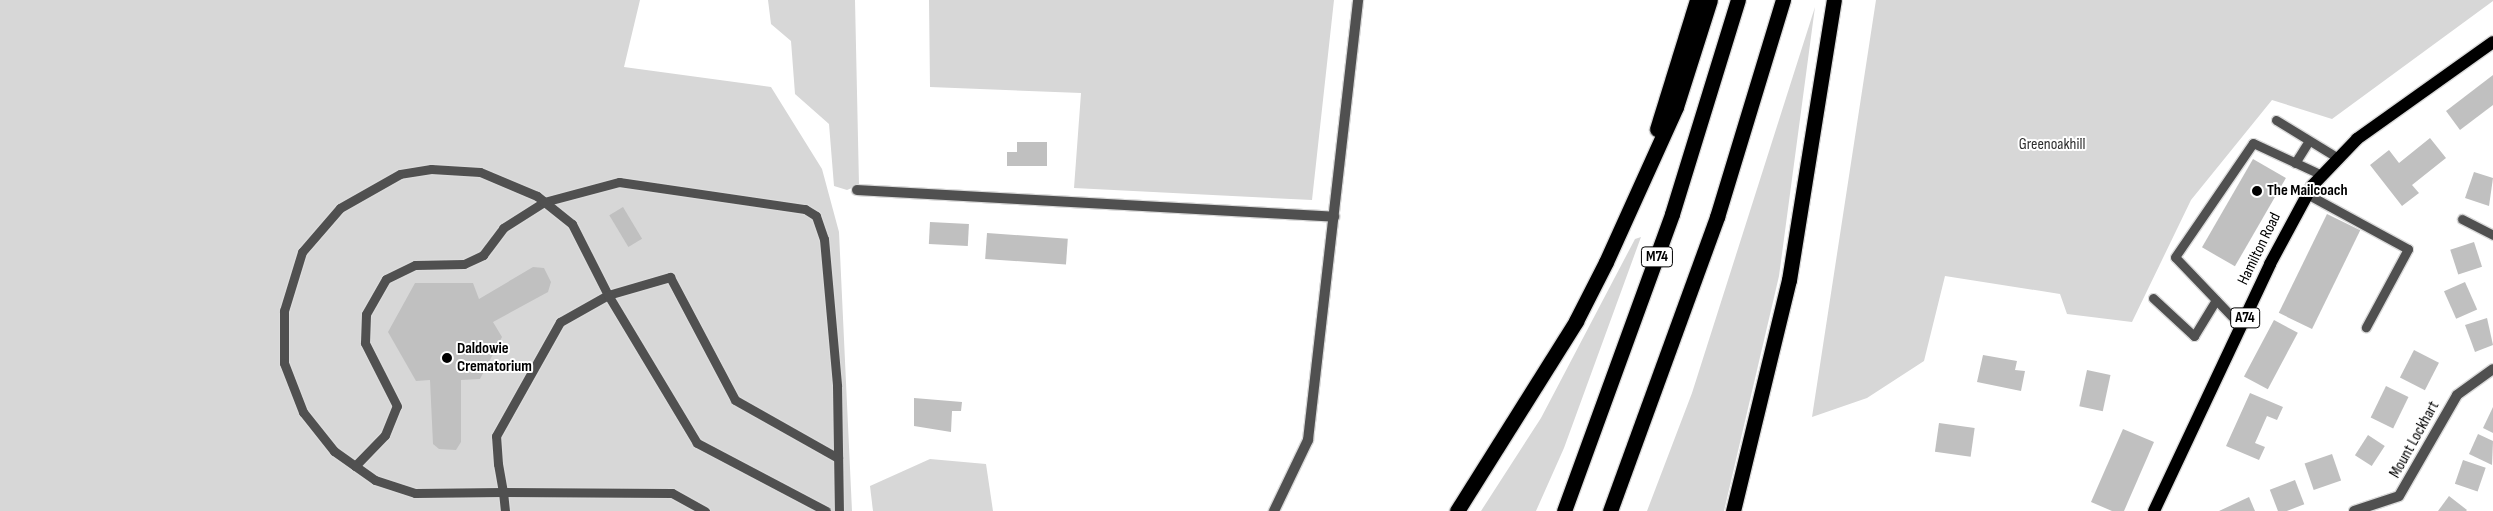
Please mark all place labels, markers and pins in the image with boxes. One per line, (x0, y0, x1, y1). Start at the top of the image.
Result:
place label: The Mailcoach (2267, 181, 2348, 201)
marker: The Mailcoach (2251, 185, 2263, 197)
place label: Daldowie Crematorium (457, 339, 532, 377)
marker: Daldowie Crematorium (441, 352, 453, 364)

